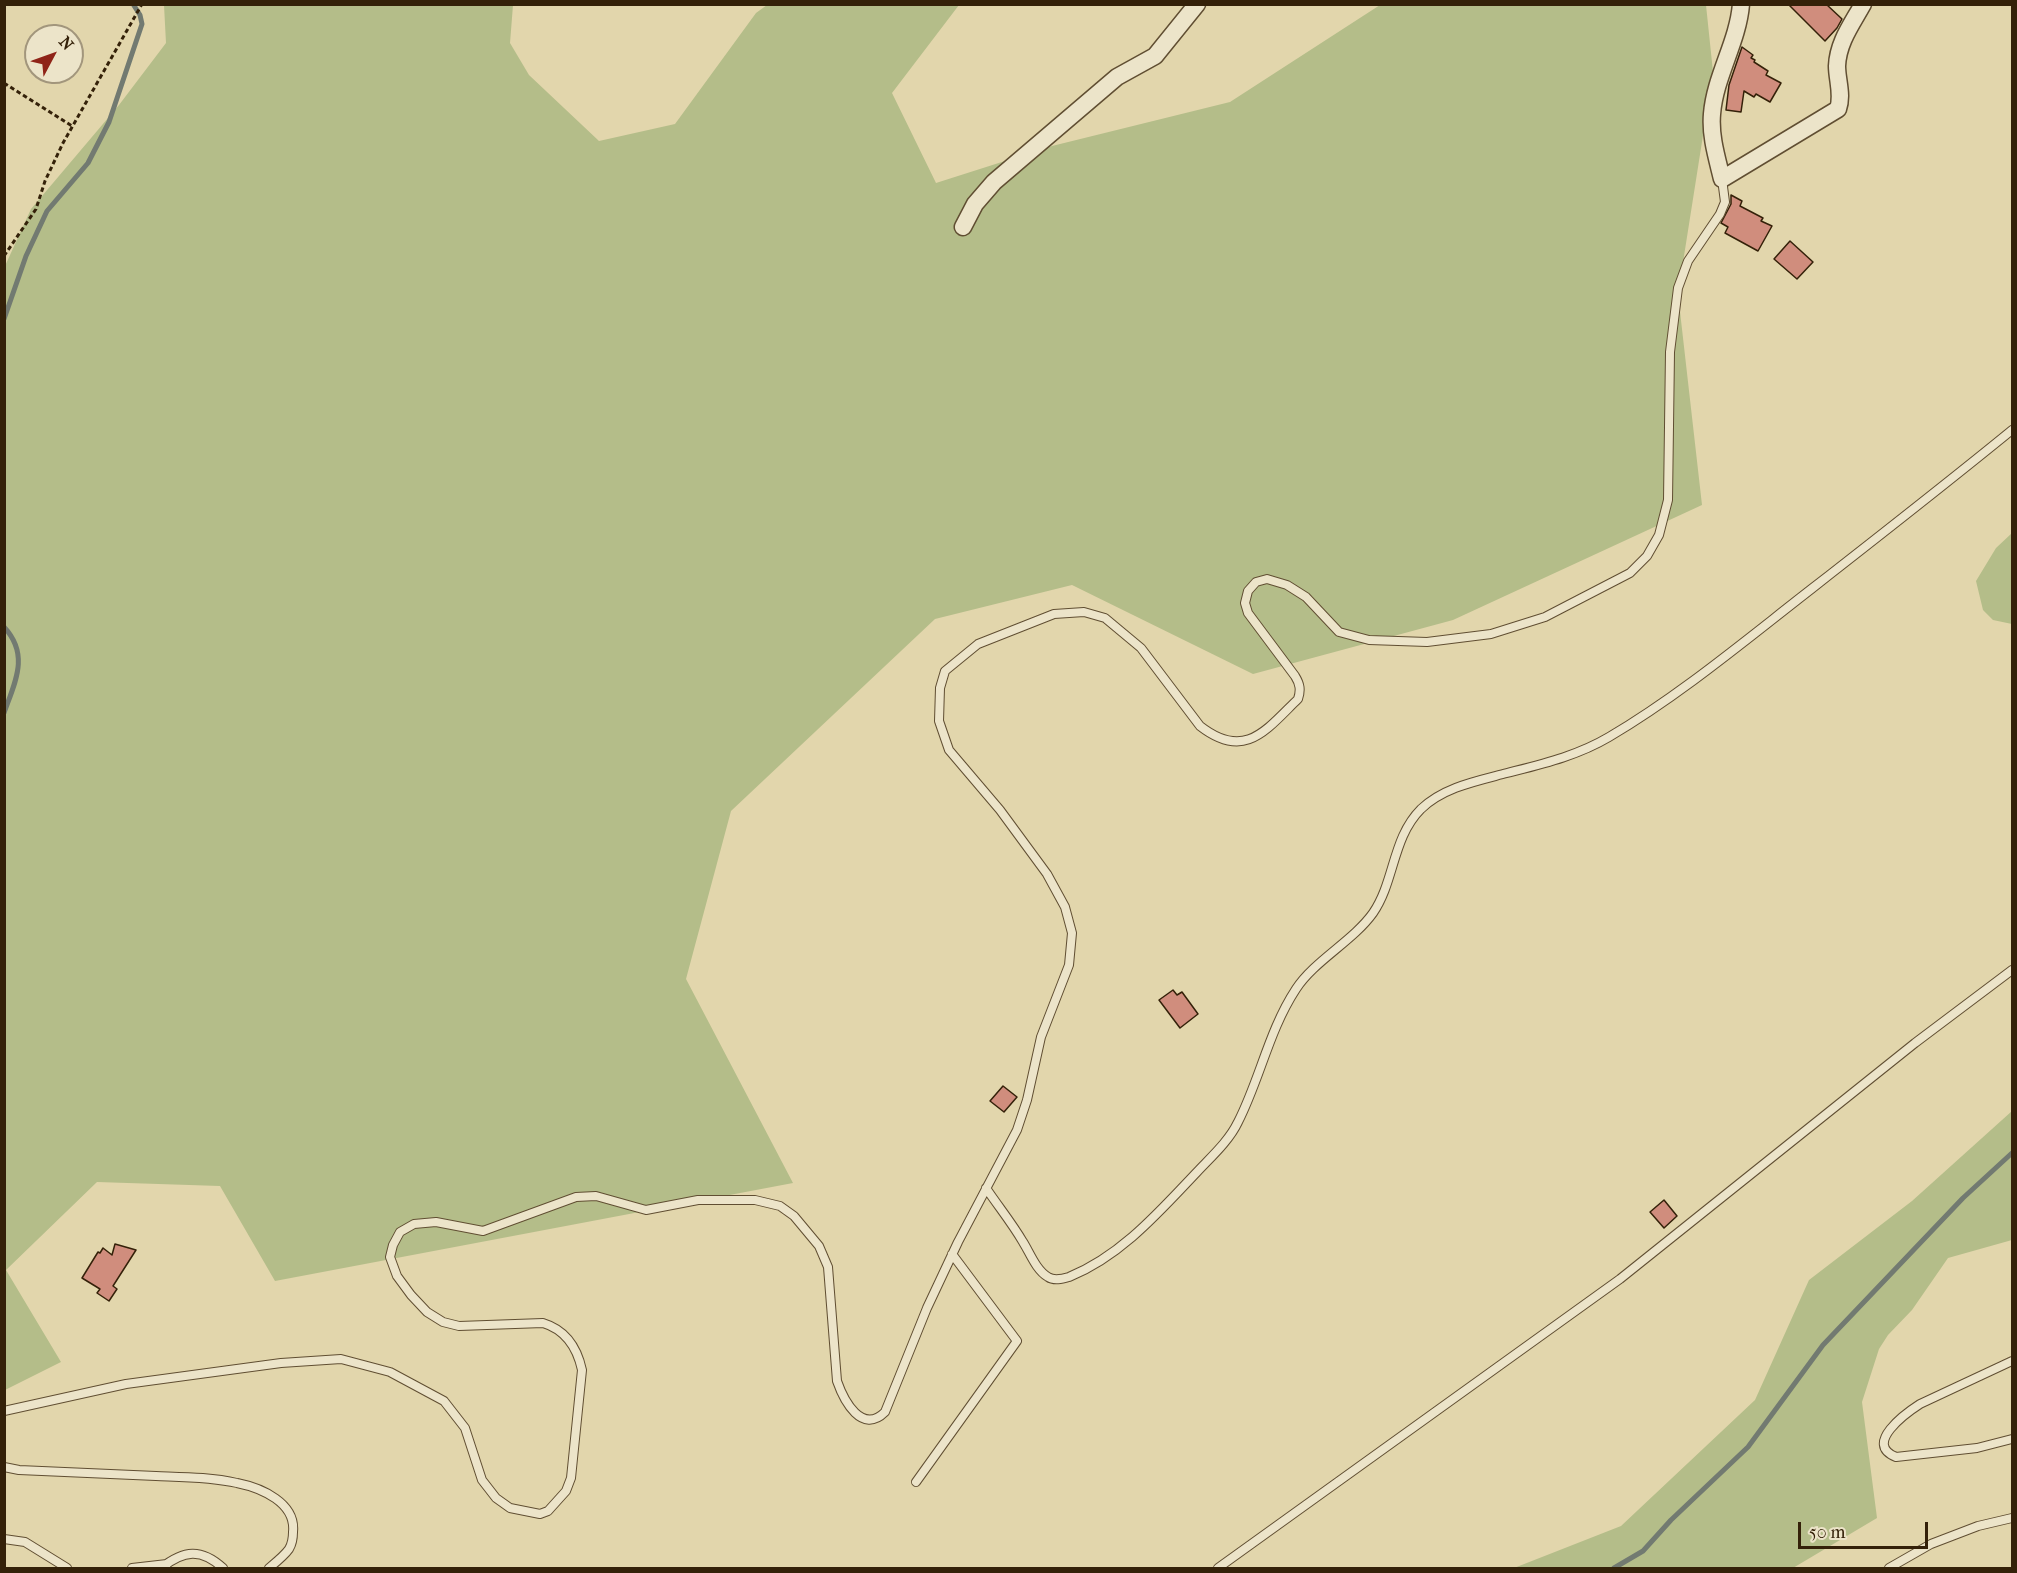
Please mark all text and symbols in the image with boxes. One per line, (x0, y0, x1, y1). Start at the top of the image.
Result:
north arrow (24, 24, 84, 84)
text: N (55, 32, 78, 54)
scale bar (1801, 1510, 1932, 1548)
text: 50 m (1809, 1522, 1845, 1543)

